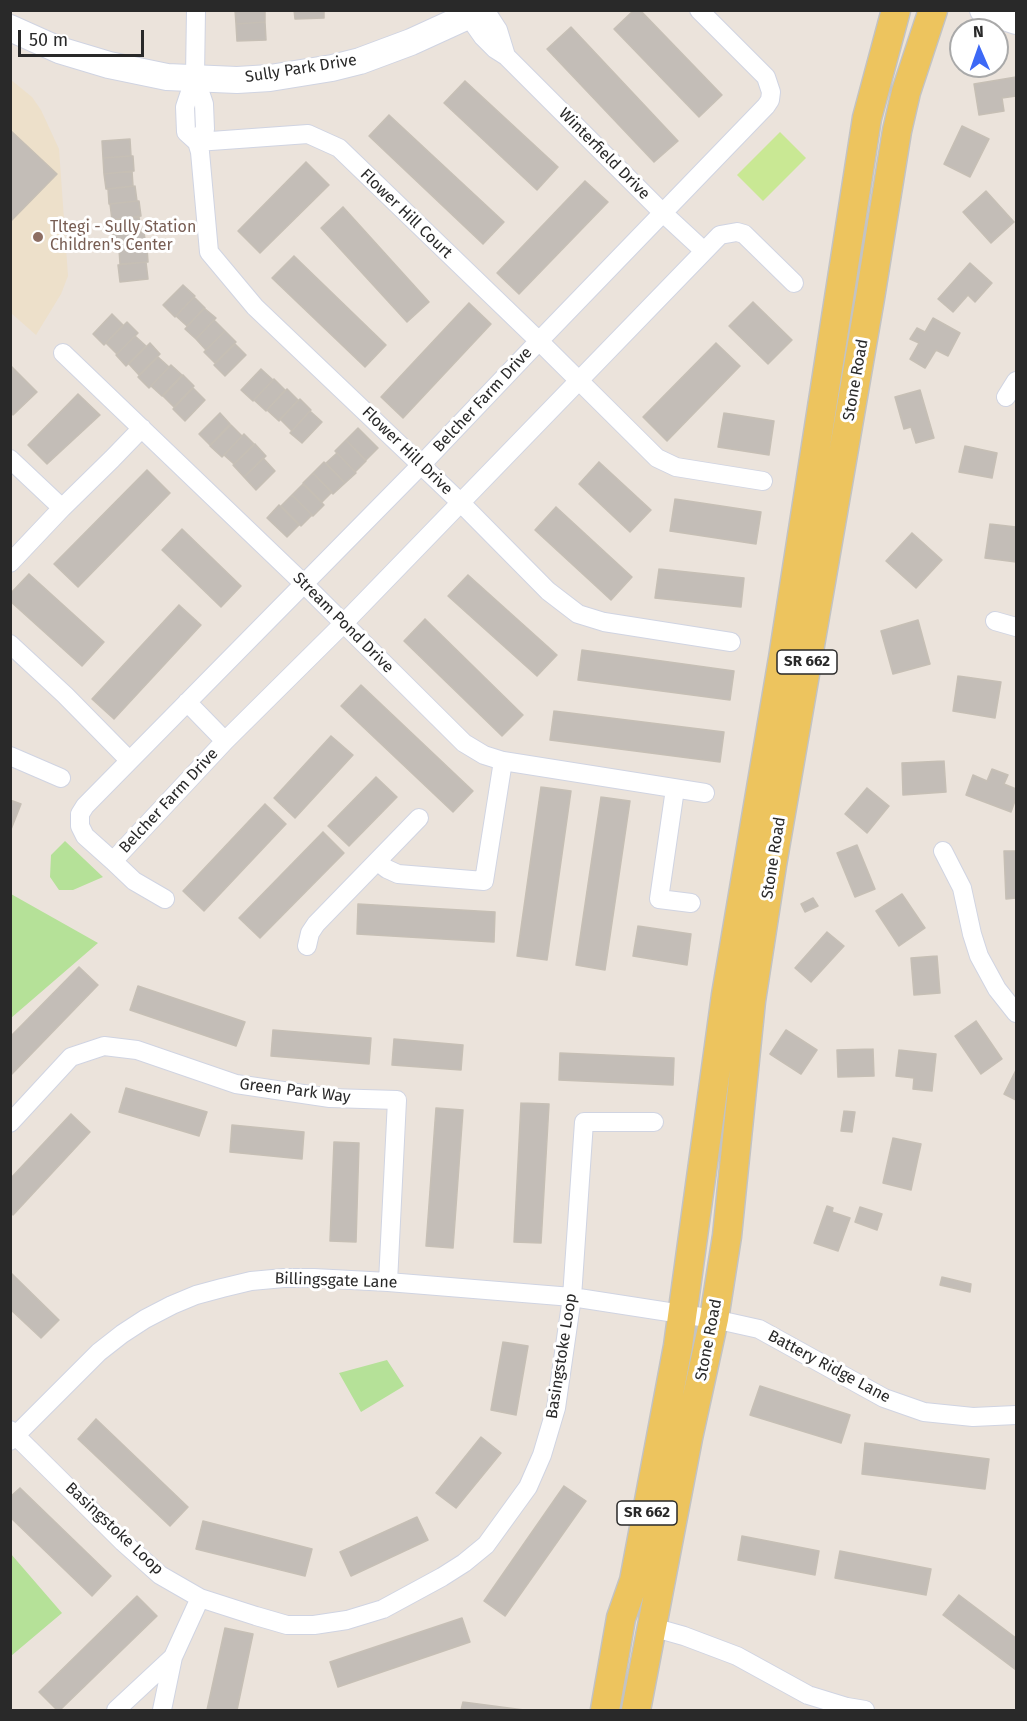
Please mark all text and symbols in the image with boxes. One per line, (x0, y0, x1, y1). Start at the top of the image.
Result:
scale bar (21, 18, 147, 56)
north arrow (949, 18, 1009, 78)
text: N (973, 22, 984, 41)
text: 50 m (29, 29, 68, 51)
street label: Sully Park Drive (244, 51, 358, 87)
street label: Winterfield Drive (554, 104, 654, 204)
street label: Flower Hill Court (356, 165, 456, 263)
place label: Tltegi - Sully Station Children's Center (50, 218, 196, 256)
marker: Tltegi - Sully Station Children's Center (31, 230, 45, 244)
street label: Stone Road (839, 338, 873, 422)
street label: Belcher Farm Drive (429, 344, 537, 456)
street label: Flower Hill Drive (358, 403, 456, 499)
street label: Stream Pond Drive (289, 569, 397, 677)
road number: SR 662 (777, 650, 837, 674)
street label: Belcher Farm Drive (115, 745, 223, 857)
street label: Stone Road (758, 816, 790, 900)
street label: Green Park Way (238, 1075, 352, 1107)
street label: Billingsgate Lane (274, 1269, 398, 1293)
street label: Basingstoke Loop (543, 1292, 581, 1420)
street label: Stone Road (692, 1298, 726, 1382)
street label: Battery Ridge Lane (764, 1327, 894, 1407)
street label: Basingstoke Loop (61, 1479, 167, 1579)
road number: SR 662 (617, 1501, 677, 1525)

